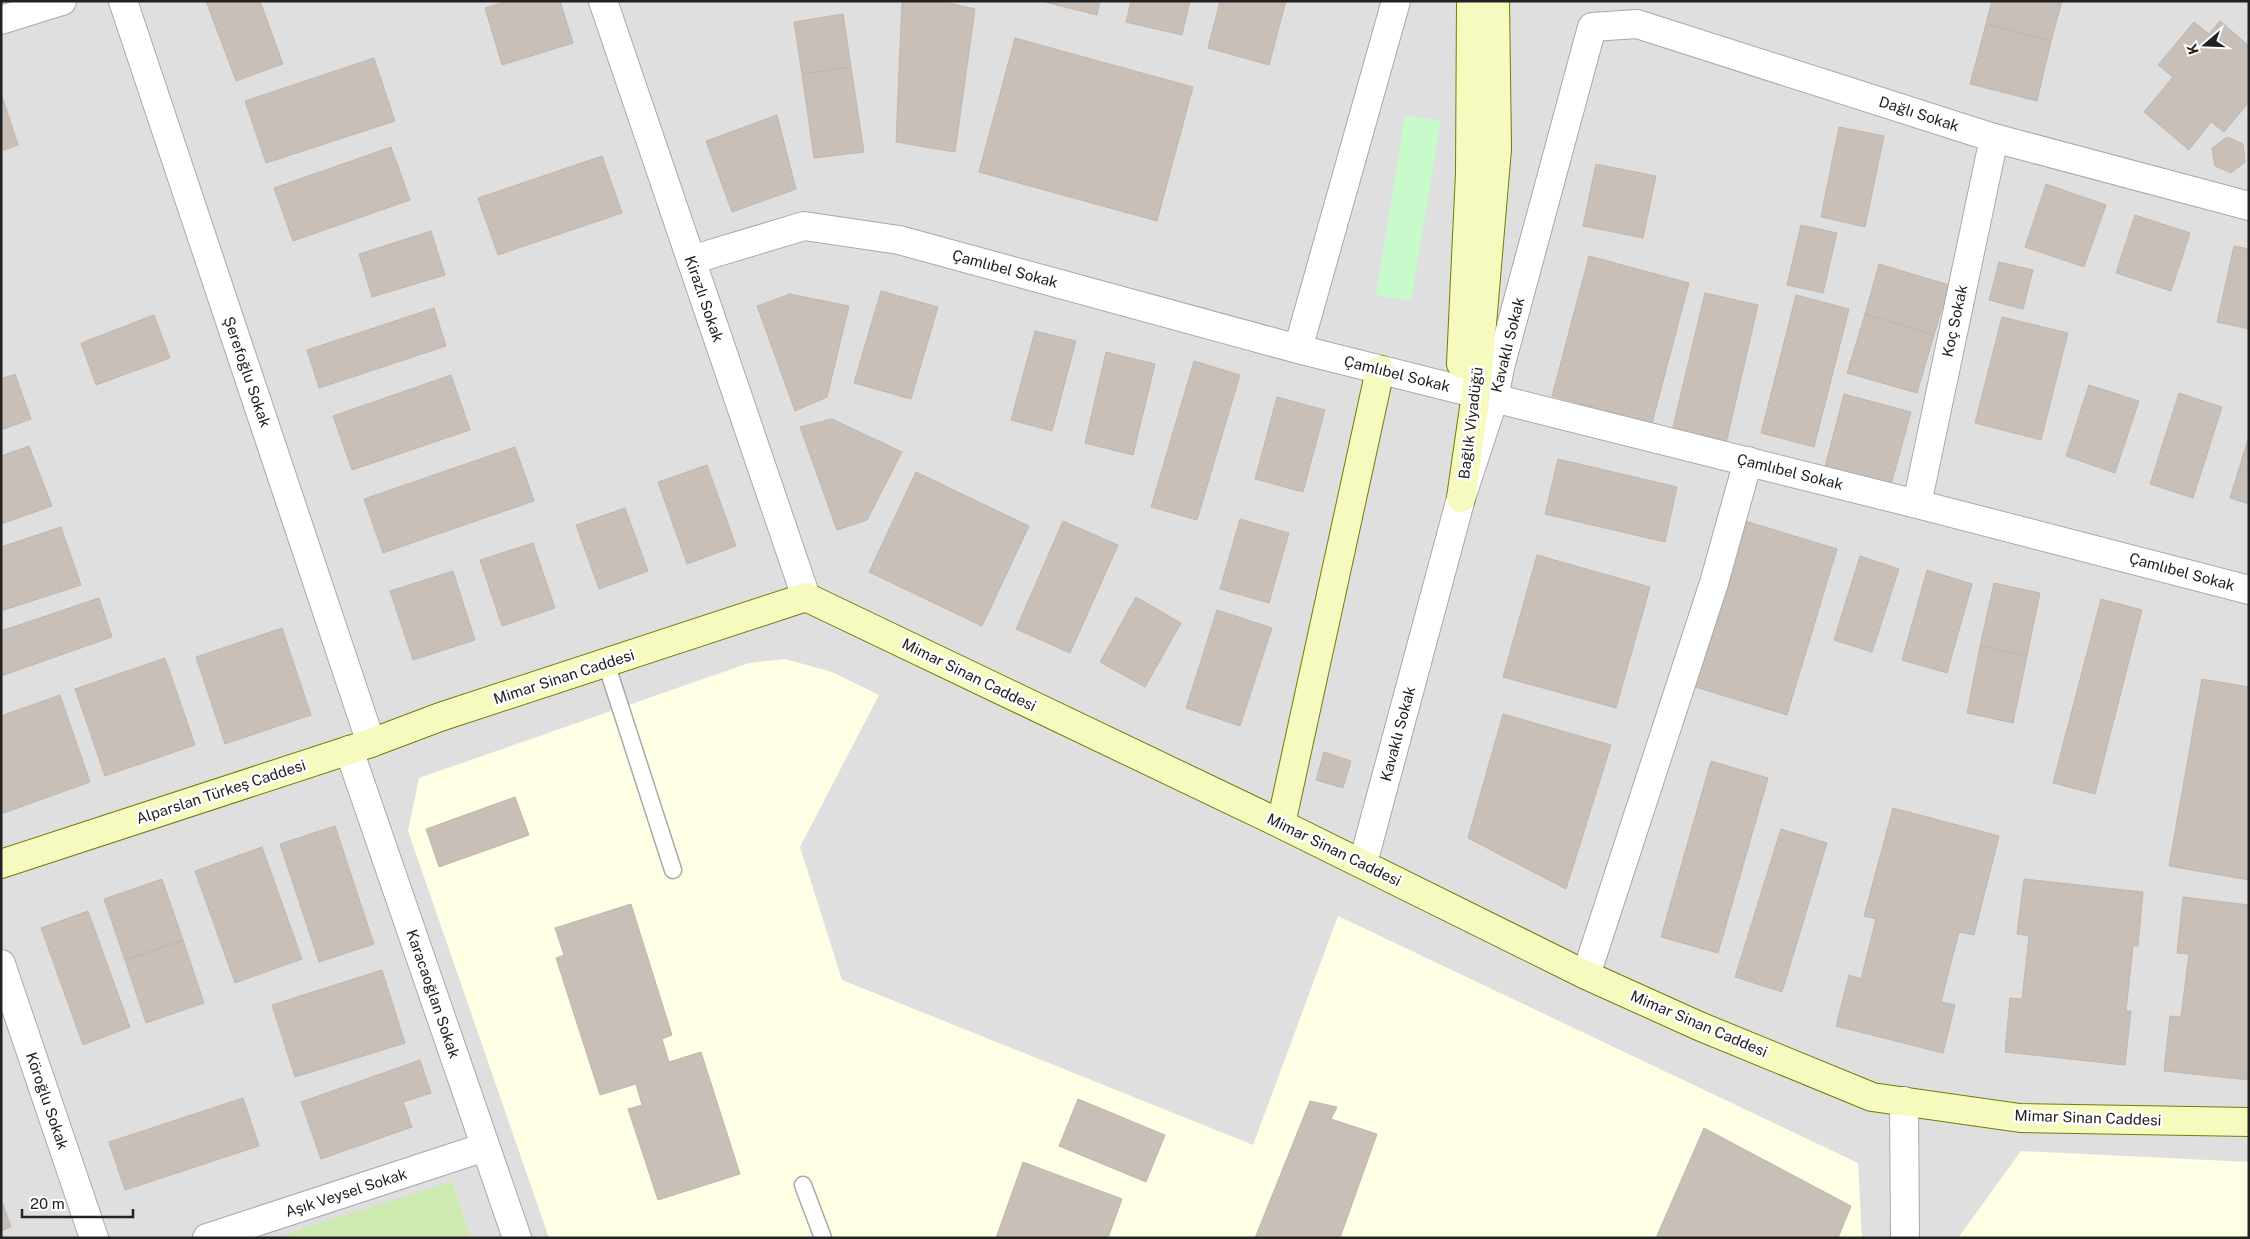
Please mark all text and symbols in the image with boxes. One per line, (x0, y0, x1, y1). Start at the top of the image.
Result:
north arrow (2180, 20, 2230, 70)
text: K (2184, 42, 2202, 57)
street label: Dağlı Sokak (1877, 93, 1961, 134)
street label: Çamlıbel Sokak (950, 246, 1060, 291)
street label: Kirazlı Sokak (682, 253, 727, 344)
street label: Koç Sokak (1939, 283, 1970, 359)
street label: Kavaklı Sokak (1487, 296, 1528, 394)
street label: Şerefoğlu Sokak (221, 314, 274, 430)
street label: Çamlıbel Sokak (1342, 352, 1452, 395)
street label: Bağlık Viyadüğü (1455, 366, 1486, 480)
street label: Çamlıbel Sokak (1735, 450, 1845, 493)
street label: Çamlıbel Sokak (2127, 549, 2237, 594)
street label: Mimar Sinan Caddesi (899, 635, 1039, 714)
street label: Mimar Sinan Caddesi (491, 646, 636, 707)
street label: Kavaklı Sokak (1377, 685, 1418, 783)
street label: Alparslan Türkeş Caddesi (134, 756, 308, 827)
street label: Mimar Sinan Caddesi (1264, 810, 1404, 889)
street label: Karacaoğlan Sokak (403, 927, 463, 1060)
street label: Mimar Sinan Caddesi (1628, 987, 1770, 1060)
street label: Köroğlu Sokak (23, 1050, 72, 1152)
street label: Mimar Sinan Caddesi (2014, 1106, 2162, 1129)
street label: Aşık Veysel Sokak (283, 1165, 409, 1220)
scale bar (22, 1186, 134, 1218)
text: 20 m (30, 1195, 65, 1212)

